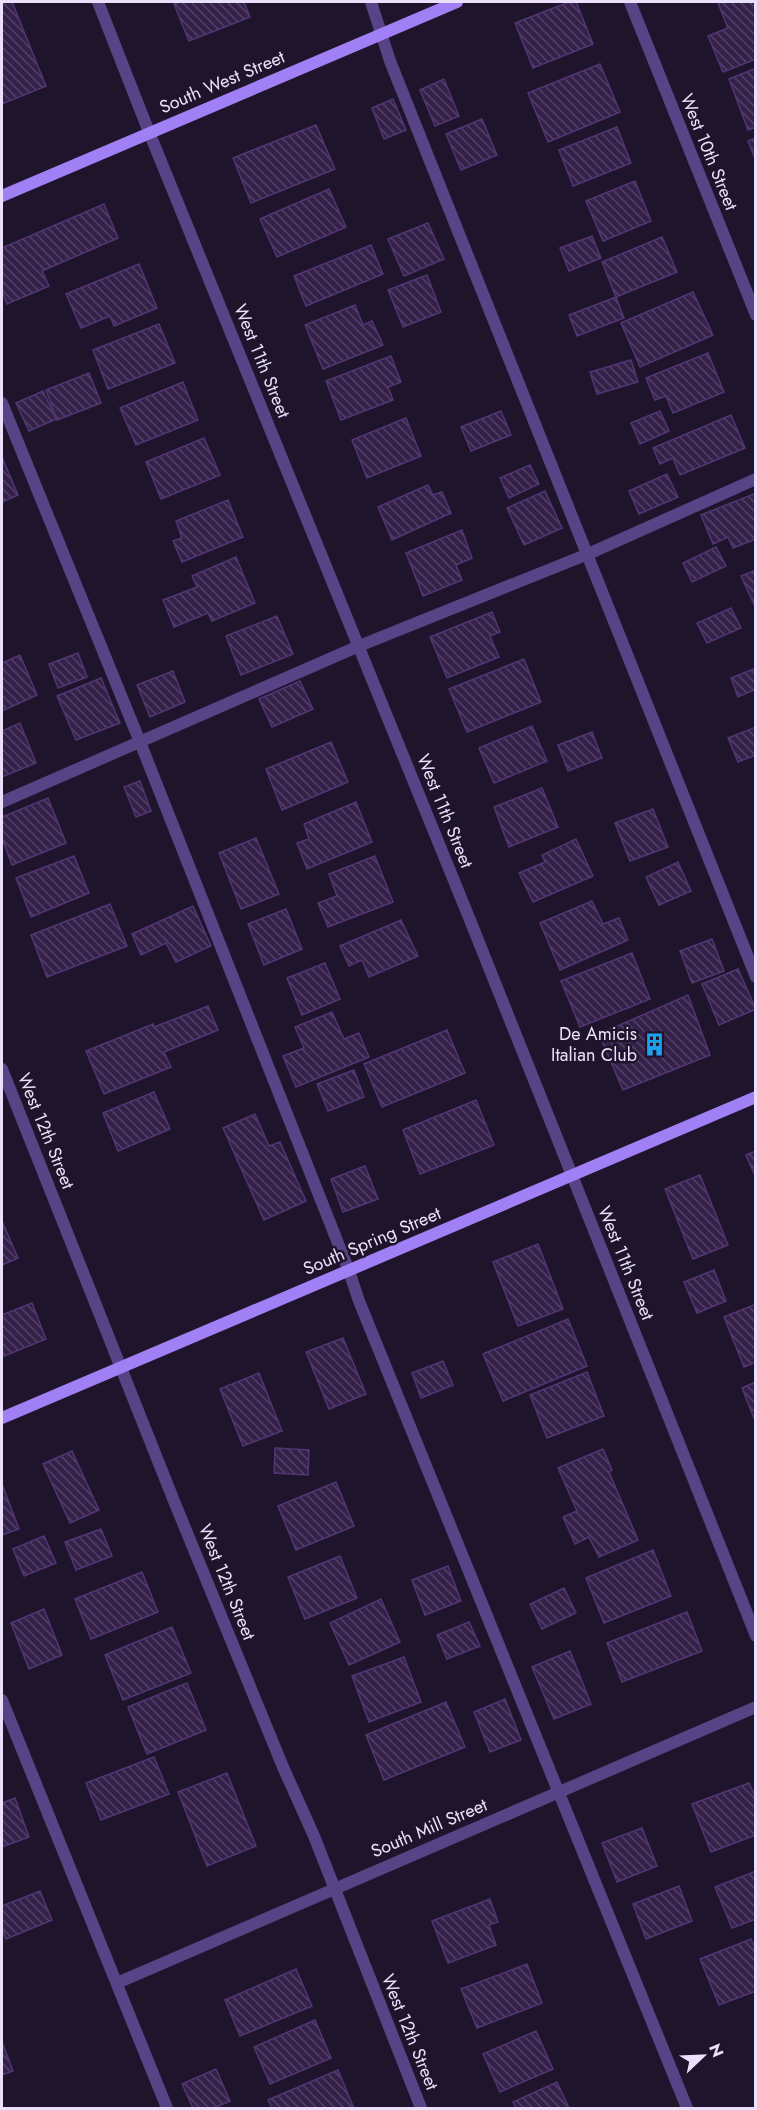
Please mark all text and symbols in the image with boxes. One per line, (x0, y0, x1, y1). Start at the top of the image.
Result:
street label: South West Street (155, 44, 289, 120)
street label: West 10th Street (674, 90, 744, 215)
street label: West 11th Street (227, 300, 297, 423)
street label: West 11th Street (410, 750, 480, 873)
place label: De Amicis Italian Club (551, 1021, 637, 1068)
building icon: De Amicis Italian Club (642, 1031, 668, 1057)
street label: West 12th Street (11, 1069, 81, 1194)
street label: South Spring Street (299, 1200, 446, 1282)
street label: West 11th Street (591, 1202, 661, 1325)
street label: West 12th Street (192, 1520, 262, 1645)
street label: South Mill Street (367, 1792, 492, 1864)
street label: West 12th Street (375, 1970, 445, 2095)
north arrow (673, 2026, 733, 2086)
text: N (703, 2040, 729, 2061)

